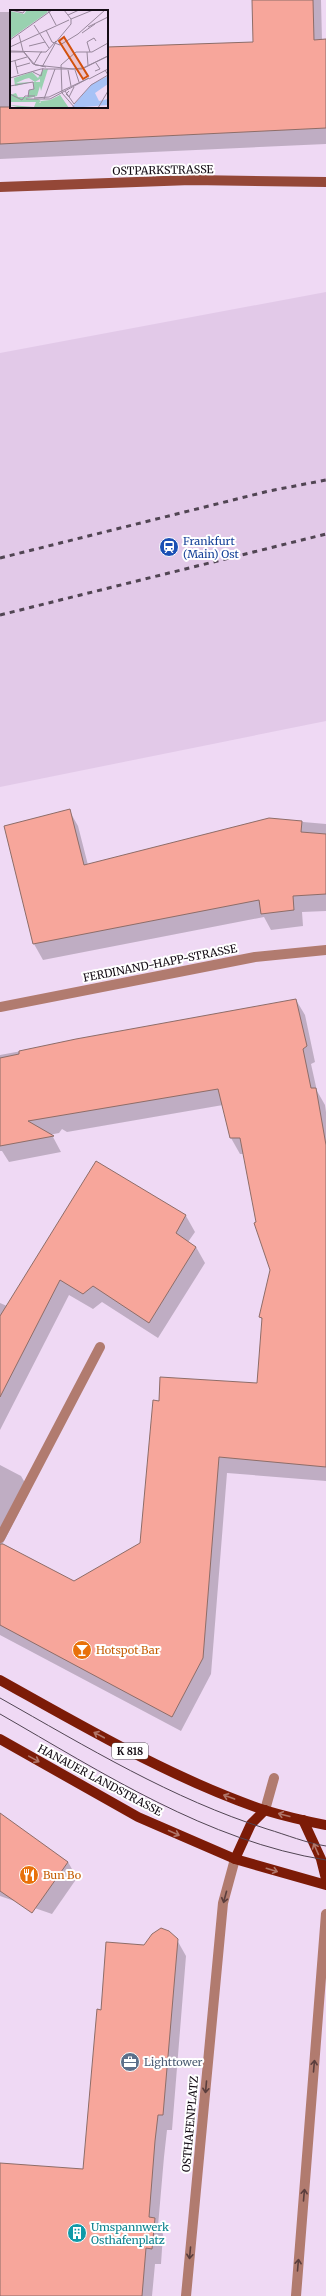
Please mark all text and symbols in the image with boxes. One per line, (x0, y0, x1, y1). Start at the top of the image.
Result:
inset map (10, 10, 108, 108)
street label: OSTPARKSTRASSE (112, 162, 214, 178)
place label: Frankfurt (Main) Ost (183, 534, 240, 561)
station icon: Frankfurt (Main) Ost (158, 536, 180, 558)
street label: FERDINAND-HAPP-STRASSE (82, 941, 238, 985)
bar icon: Hotspot Bar (71, 1639, 93, 1661)
place label: Hotspot Bar (96, 1643, 160, 1657)
one-way arrow (93, 1730, 105, 1738)
street label: HANAUER LANDSTRASSE (35, 1741, 165, 1819)
road number: K 818 (112, 1743, 148, 1759)
one-way arrow (28, 1755, 40, 1763)
one-way arrow (223, 1792, 235, 1800)
one-way arrow (278, 1811, 291, 1818)
one-way arrow (167, 1829, 179, 1837)
one-way arrow (312, 1843, 319, 1855)
restaurant icon: Bun Bo (18, 1864, 40, 1886)
one-way arrow (266, 1867, 279, 1874)
place label: Bun Bo (43, 1868, 82, 1882)
one-way arrow (221, 1890, 228, 1903)
office icon: Lighttower (119, 2051, 141, 2073)
place label: Lighttower (144, 2055, 203, 2069)
one-way arrow (311, 2060, 318, 2073)
street label: OSTHAFENPLATZ (179, 2075, 201, 2173)
one-way arrow (202, 2080, 209, 2093)
one-way arrow (300, 2189, 307, 2202)
place label: Umspannwerk Osthafenplatz (91, 2220, 169, 2247)
building icon: Umspannwerk Osthafenplatz (66, 2222, 88, 2244)
one-way arrow (186, 2246, 194, 2259)
one-way arrow (295, 2259, 302, 2272)

